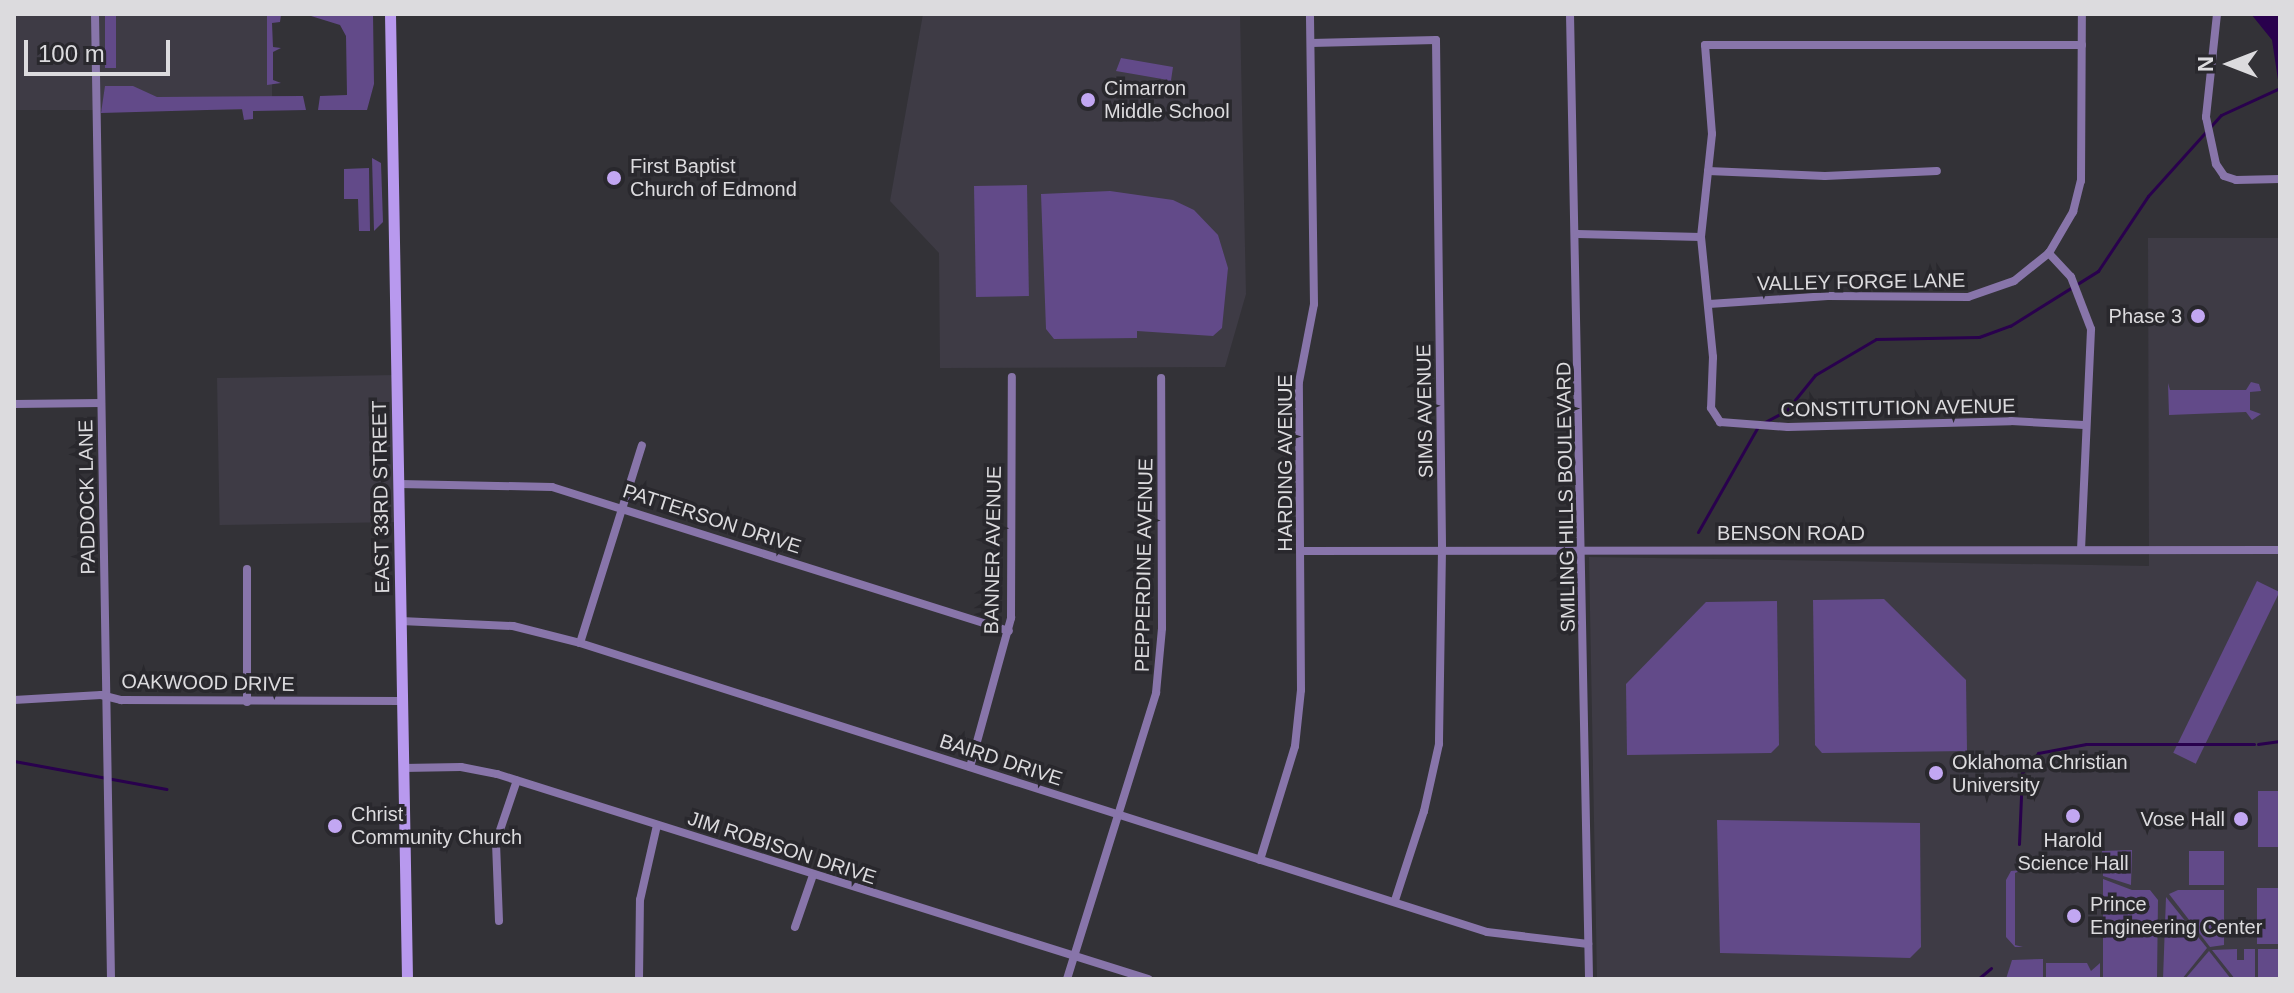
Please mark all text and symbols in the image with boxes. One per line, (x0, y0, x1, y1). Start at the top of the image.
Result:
scale bar (28, 24, 174, 74)
north arrow (2190, 24, 2270, 104)
text: 100 m (38, 40, 105, 67)
text: N (2193, 56, 2218, 72)
place label: Cimarron Middle School (1104, 76, 1230, 123)
marker: Cimarron Middle School (1079, 91, 1097, 109)
place label: First Baptist Church of Edmond (630, 154, 797, 201)
marker: First Baptist Church of Edmond (605, 169, 623, 187)
street label: VALLEY FORGE LANE (1757, 268, 1965, 296)
place label: Phase 3 (2109, 304, 2182, 328)
marker: Phase 3 (2189, 307, 2207, 325)
street label: SIMS AVENUE (1412, 343, 1438, 479)
street label: SMILING HILLS BOULEVARD (1552, 361, 1580, 633)
street label: HARDING AVENUE (1273, 374, 1297, 552)
street label: CONSTITUTION AVENUE (1780, 394, 2016, 422)
street label: EAST 33RD STREET (367, 400, 395, 594)
street label: PADDOCK LANE (74, 419, 100, 575)
street label: PEPPERDINE AVENUE (1130, 457, 1158, 673)
street label: BANNER AVENUE (980, 465, 1006, 635)
street label: PATTERSON DRIVE (620, 479, 804, 559)
street label: BENSON ROAD (1717, 521, 1865, 545)
street label: OAKWOOD DRIVE (121, 669, 295, 697)
street label: BAIRD DRIVE (937, 729, 1065, 791)
place label: Oklahoma Christian University (1952, 750, 2128, 797)
marker: Oklahoma Christian University (1927, 764, 1945, 782)
place label: Christ Community Church (351, 802, 522, 849)
street label: JIM ROBISON DRIVE (685, 806, 879, 890)
marker: Harold Science Hall (2064, 807, 2082, 825)
place label: Vose Hall (2141, 807, 2225, 831)
marker: Vose Hall (2232, 810, 2250, 828)
marker: Christ Community Church (326, 817, 344, 835)
place label: Harold Science Hall (2017, 828, 2129, 875)
place label: Prince Engineering Center (2090, 892, 2262, 939)
marker: Prince Engineering Center (2065, 907, 2083, 925)

